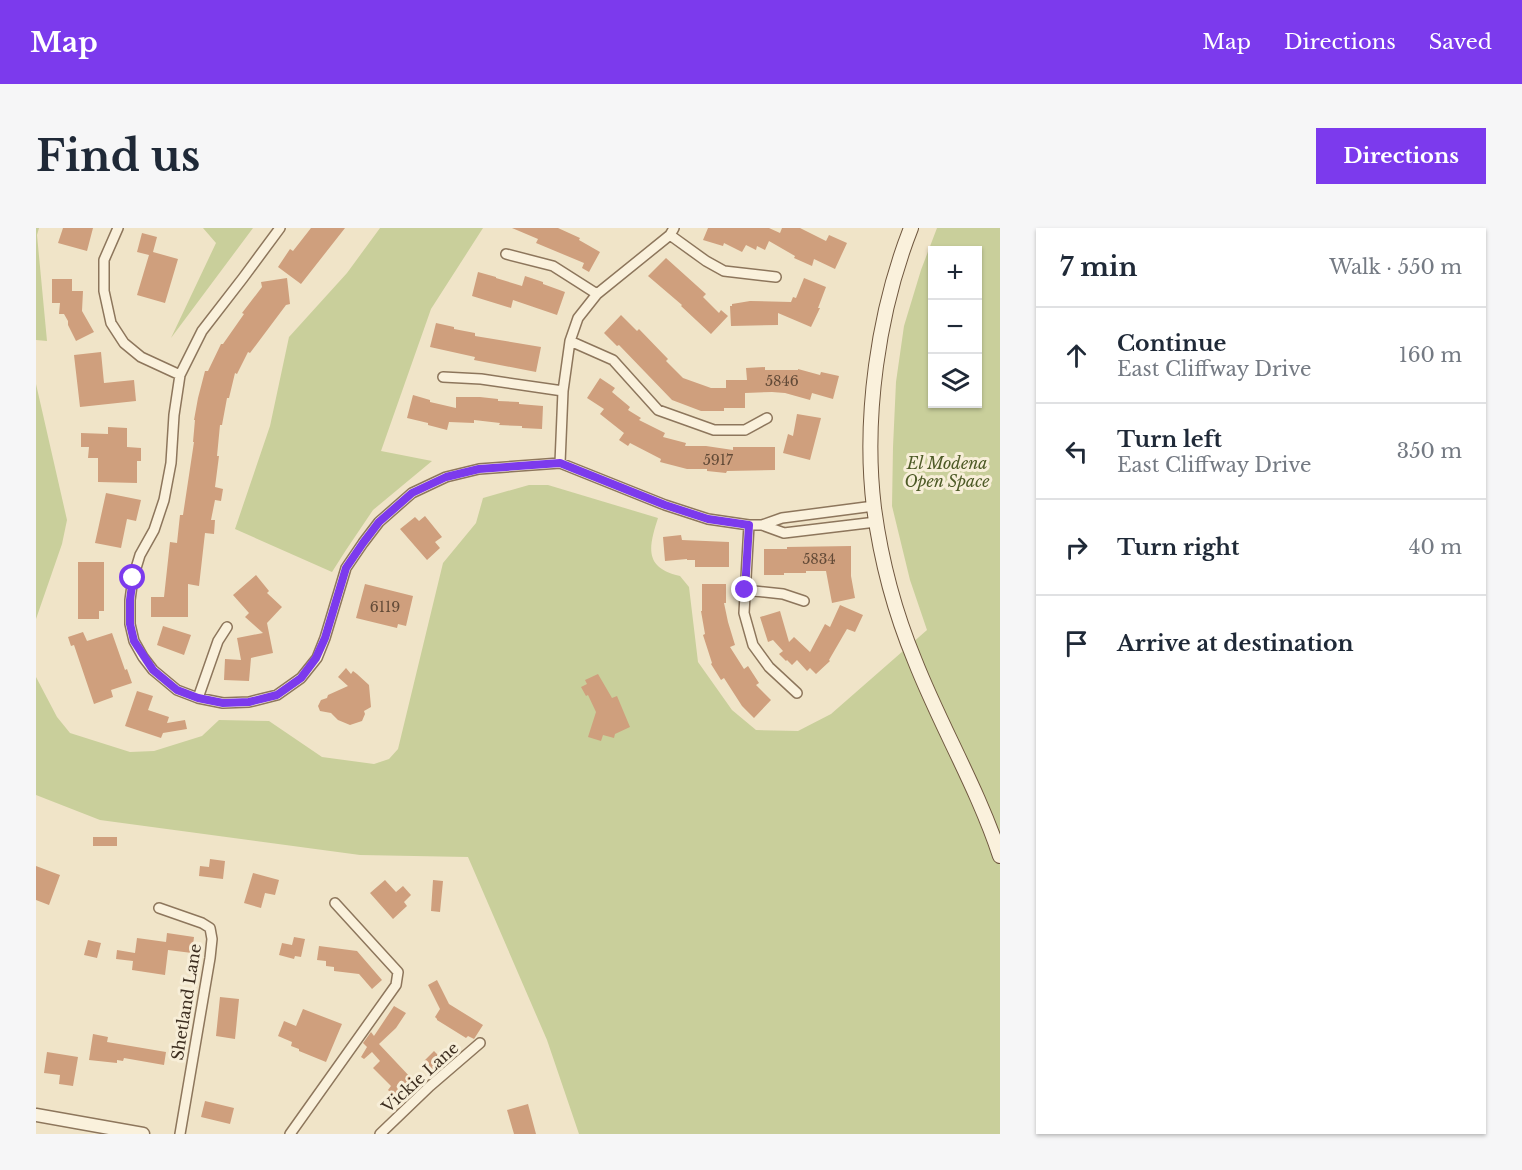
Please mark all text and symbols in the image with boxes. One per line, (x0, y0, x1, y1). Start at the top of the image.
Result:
text: Map (30, 25, 98, 60)
text: Map (1202, 29, 1251, 55)
text: Directions (1284, 29, 1396, 55)
text: Saved (1429, 29, 1492, 55)
button: Directions (1316, 128, 1486, 184)
text: Find us (36, 130, 200, 182)
map controls (928, 246, 982, 408)
button: + (928, 246, 982, 300)
text: 7 min (1060, 251, 1137, 283)
text: Walk · 550 m (1329, 255, 1462, 279)
button: − (928, 300, 982, 354)
text: Continue (1117, 330, 1226, 357)
icon: ahead (1060, 339, 1093, 372)
text: 160 m (1399, 343, 1462, 367)
button: layers (928, 354, 982, 408)
text: East Cliffway Drive (1117, 357, 1312, 381)
house number: 5846 (765, 372, 799, 390)
text: Turn left (1117, 426, 1222, 453)
icon: left (1060, 435, 1093, 468)
text: 350 m (1397, 439, 1462, 463)
house number: 5917 (703, 451, 734, 469)
park label: El Modena Open Space (904, 453, 990, 491)
text: East Cliffway Drive (1117, 453, 1312, 477)
icon: right (1060, 531, 1093, 564)
text: Turn right (1117, 534, 1239, 561)
text: 40 m (1409, 535, 1462, 559)
house number: 5834 (802, 550, 836, 568)
route start (119, 564, 145, 590)
route end (731, 576, 757, 602)
house number: 6119 (370, 598, 400, 616)
icon: arrive (1060, 627, 1093, 660)
text: Arrive at destination (1117, 630, 1354, 657)
street label: Shetland Lane (167, 942, 205, 1062)
street label: Vickie Lane (377, 1037, 462, 1117)

